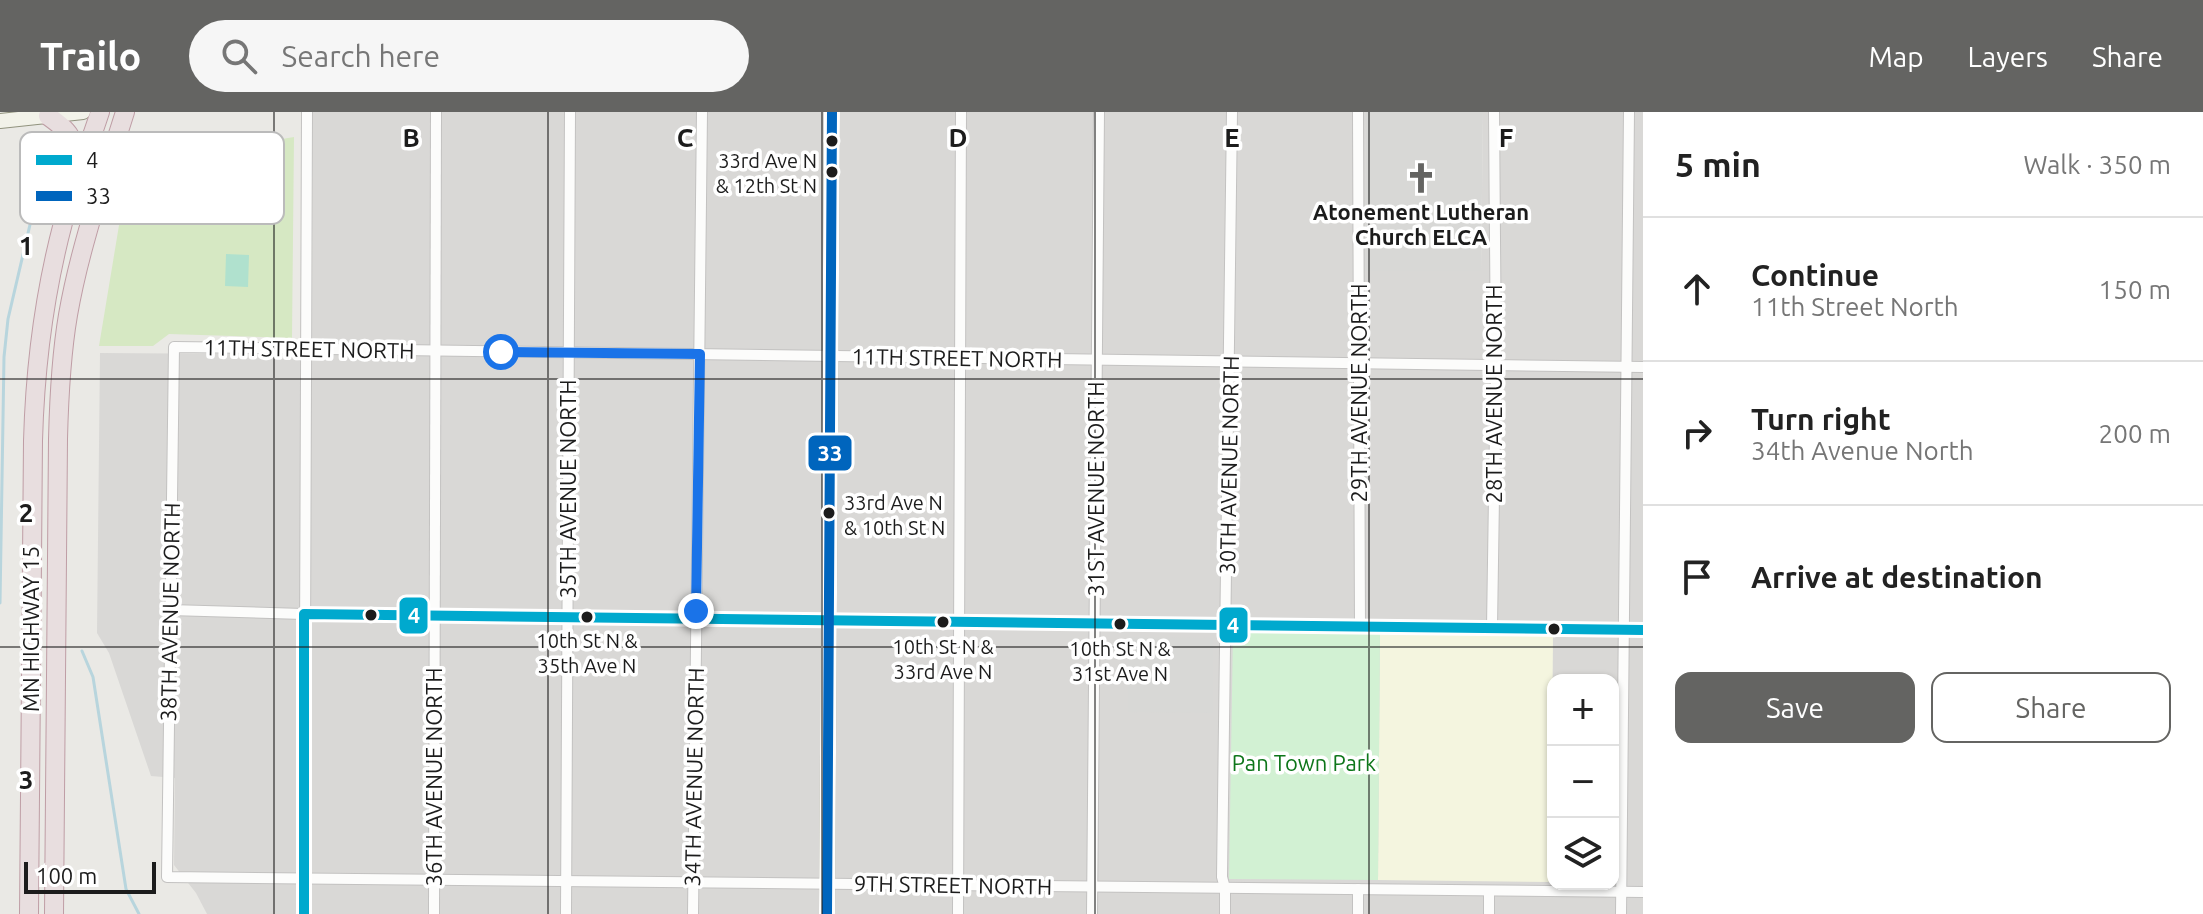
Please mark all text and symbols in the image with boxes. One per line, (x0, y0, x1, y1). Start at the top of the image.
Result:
search box (189, 20, 749, 92)
icon: search (217, 34, 261, 78)
text: Trailo (40, 35, 141, 77)
text: Search here (281, 39, 440, 73)
text: Map (1868, 41, 1924, 72)
text: Layers (1968, 41, 2048, 72)
text: Share (2092, 41, 2163, 72)
text: B (402, 123, 420, 152)
text: C (677, 123, 694, 152)
text: D (949, 123, 967, 152)
text: E (1224, 123, 1240, 152)
text: F (1499, 123, 1513, 152)
legend (20, 132, 284, 224)
unlabelled marker (824, 133, 840, 149)
text: 5 min (1675, 145, 1761, 183)
text: 4 (86, 147, 98, 172)
place label: 33rd Ave N & 12th St N (716, 149, 817, 197)
text: Walk · 350 m (2023, 150, 2171, 179)
church icon: Atonement Lutheran Church ELCA (1404, 161, 1438, 195)
marker: 33rd Ave N & 12th St N (824, 164, 840, 180)
text: 33 (86, 183, 111, 208)
place label: Atonement Lutheran Church ELCA (1313, 199, 1529, 249)
text: 1 (19, 231, 33, 260)
text: Continue (1751, 258, 1879, 292)
icon: ahead (1675, 267, 1719, 311)
text: 150 m (2099, 275, 2171, 304)
street label: 29TH AVENUE NORTH (1346, 283, 1371, 503)
street label: 28TH AVENUE NORTH (1481, 284, 1506, 504)
text: 11th Street North (1751, 292, 1959, 321)
street label: 11TH STREET NORTH (203, 334, 415, 363)
route start (483, 334, 519, 370)
street label: 11TH STREET NORTH (851, 343, 1063, 372)
street label: 30TH AVENUE NORTH (1214, 355, 1243, 575)
street label: 35TH AVENUE NORTH (555, 379, 580, 599)
street label: 31ST AVENUE NORTH (1083, 381, 1108, 597)
text: Turn right (1751, 402, 1891, 436)
icon: right (1675, 411, 1719, 455)
text: 200 m (2099, 419, 2171, 448)
line badge: 33 (807, 434, 853, 472)
text: 34th Avenue North (1751, 436, 1974, 465)
text: 33 (818, 440, 842, 465)
place label: 33rd Ave N & 10th St N (844, 491, 945, 539)
text: 2 (19, 498, 33, 527)
street label: 38TH AVENUE NORTH (155, 502, 184, 722)
marker: 33rd Ave N & 10th St N (821, 505, 837, 521)
street label: MN HIGHWAY 15 (18, 546, 43, 712)
icon: arrive (1675, 555, 1719, 599)
text: Arrive at destination (1751, 560, 2043, 594)
route end (678, 593, 714, 629)
line badge: 4 (398, 596, 429, 635)
text: 4 (408, 602, 420, 627)
line badge: 4 (1218, 606, 1249, 644)
unlabelled marker (363, 607, 379, 623)
marker: 10th St N & 35th Ave N (579, 609, 595, 625)
text: 4 (1227, 612, 1239, 637)
marker: 10th St N & 33rd Ave N (935, 614, 951, 630)
marker: 10th St N & 31st Ave N (1112, 616, 1128, 632)
unlabelled marker (1546, 621, 1562, 637)
place label: 10th St N & 35th Ave N (536, 629, 638, 677)
place label: 10th St N & 33rd Ave N (892, 635, 994, 683)
place label: 10th St N & 31st Ave N (1069, 637, 1171, 685)
street label: 36TH AVENUE NORTH (421, 667, 446, 887)
street label: 34TH AVENUE NORTH (679, 667, 708, 887)
button: Save (1675, 672, 1915, 743)
button: Share (1931, 672, 2171, 743)
map controls (1547, 674, 1619, 890)
button: + (1547, 674, 1619, 746)
button: − (1547, 746, 1619, 818)
park label: Pan Town Park (1232, 750, 1376, 775)
text: 3 (19, 765, 33, 794)
button: layers (1547, 818, 1619, 890)
scale bar (24, 858, 156, 894)
text: 100 m (36, 863, 97, 888)
street label: 9TH STREET NORTH (854, 870, 1052, 899)

